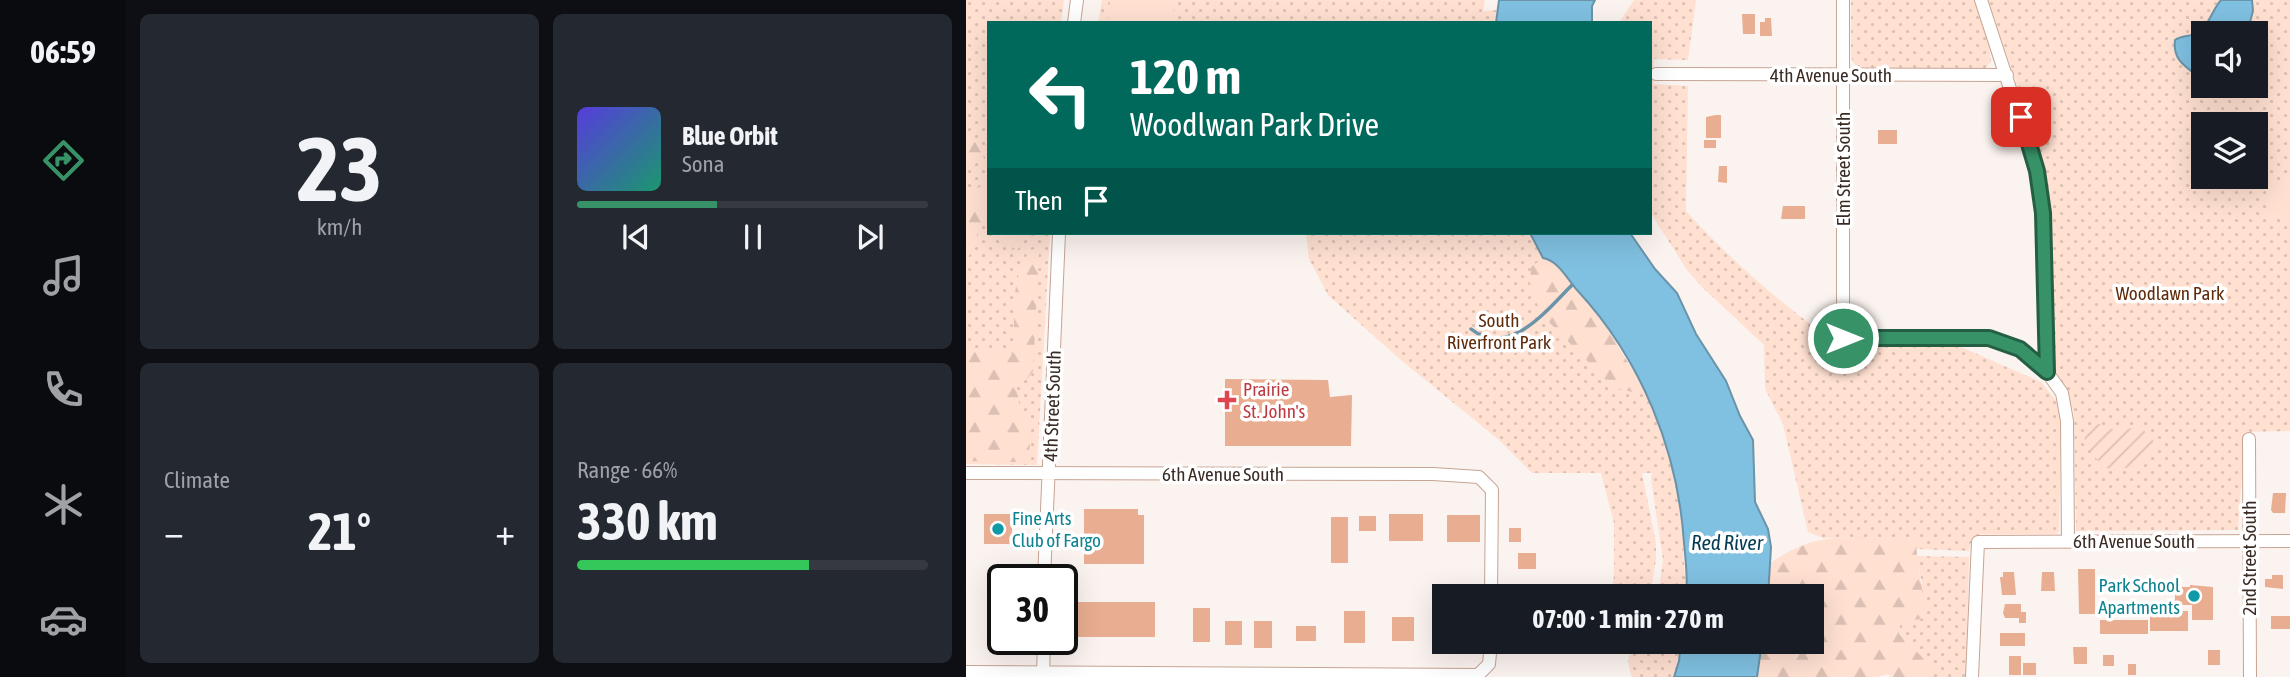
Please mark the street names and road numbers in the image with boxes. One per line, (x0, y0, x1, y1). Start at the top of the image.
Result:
street label: 4th Avenue South (1770, 64, 1892, 86)
street label: Elm Street South (1832, 112, 1854, 226)
street label: 4th Street South (1039, 350, 1065, 462)
street label: 6th Avenue South (1162, 463, 1284, 485)
street label: 2nd Street South (2238, 501, 2260, 615)
street label: 6th Avenue South (2073, 530, 2195, 552)

